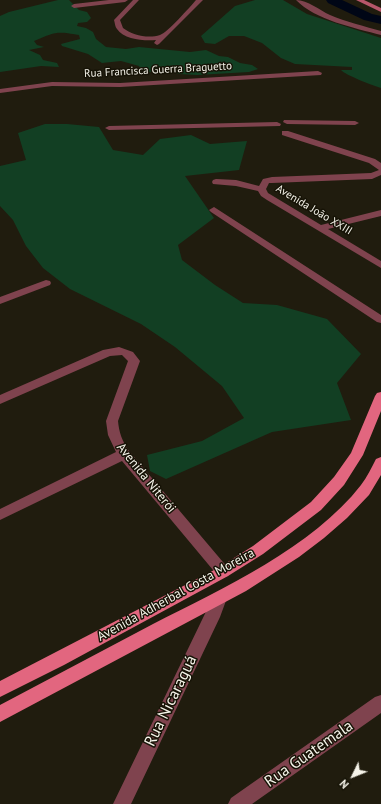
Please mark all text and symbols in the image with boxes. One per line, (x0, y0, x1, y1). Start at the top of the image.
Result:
street label: Rua Francisca Guerra Braguetto (84, 60, 232, 80)
street label: Avenida João XXIII (274, 182, 354, 238)
street label: Avenida Niterói (113, 440, 179, 516)
street label: Avenida Adherbal Costa Moreira (95, 545, 257, 645)
street label: Rua Nicaraguá (141, 652, 201, 750)
street label: Rua Guatemala (261, 716, 357, 792)
north arrow (333, 756, 373, 796)
text: N (337, 777, 352, 792)

